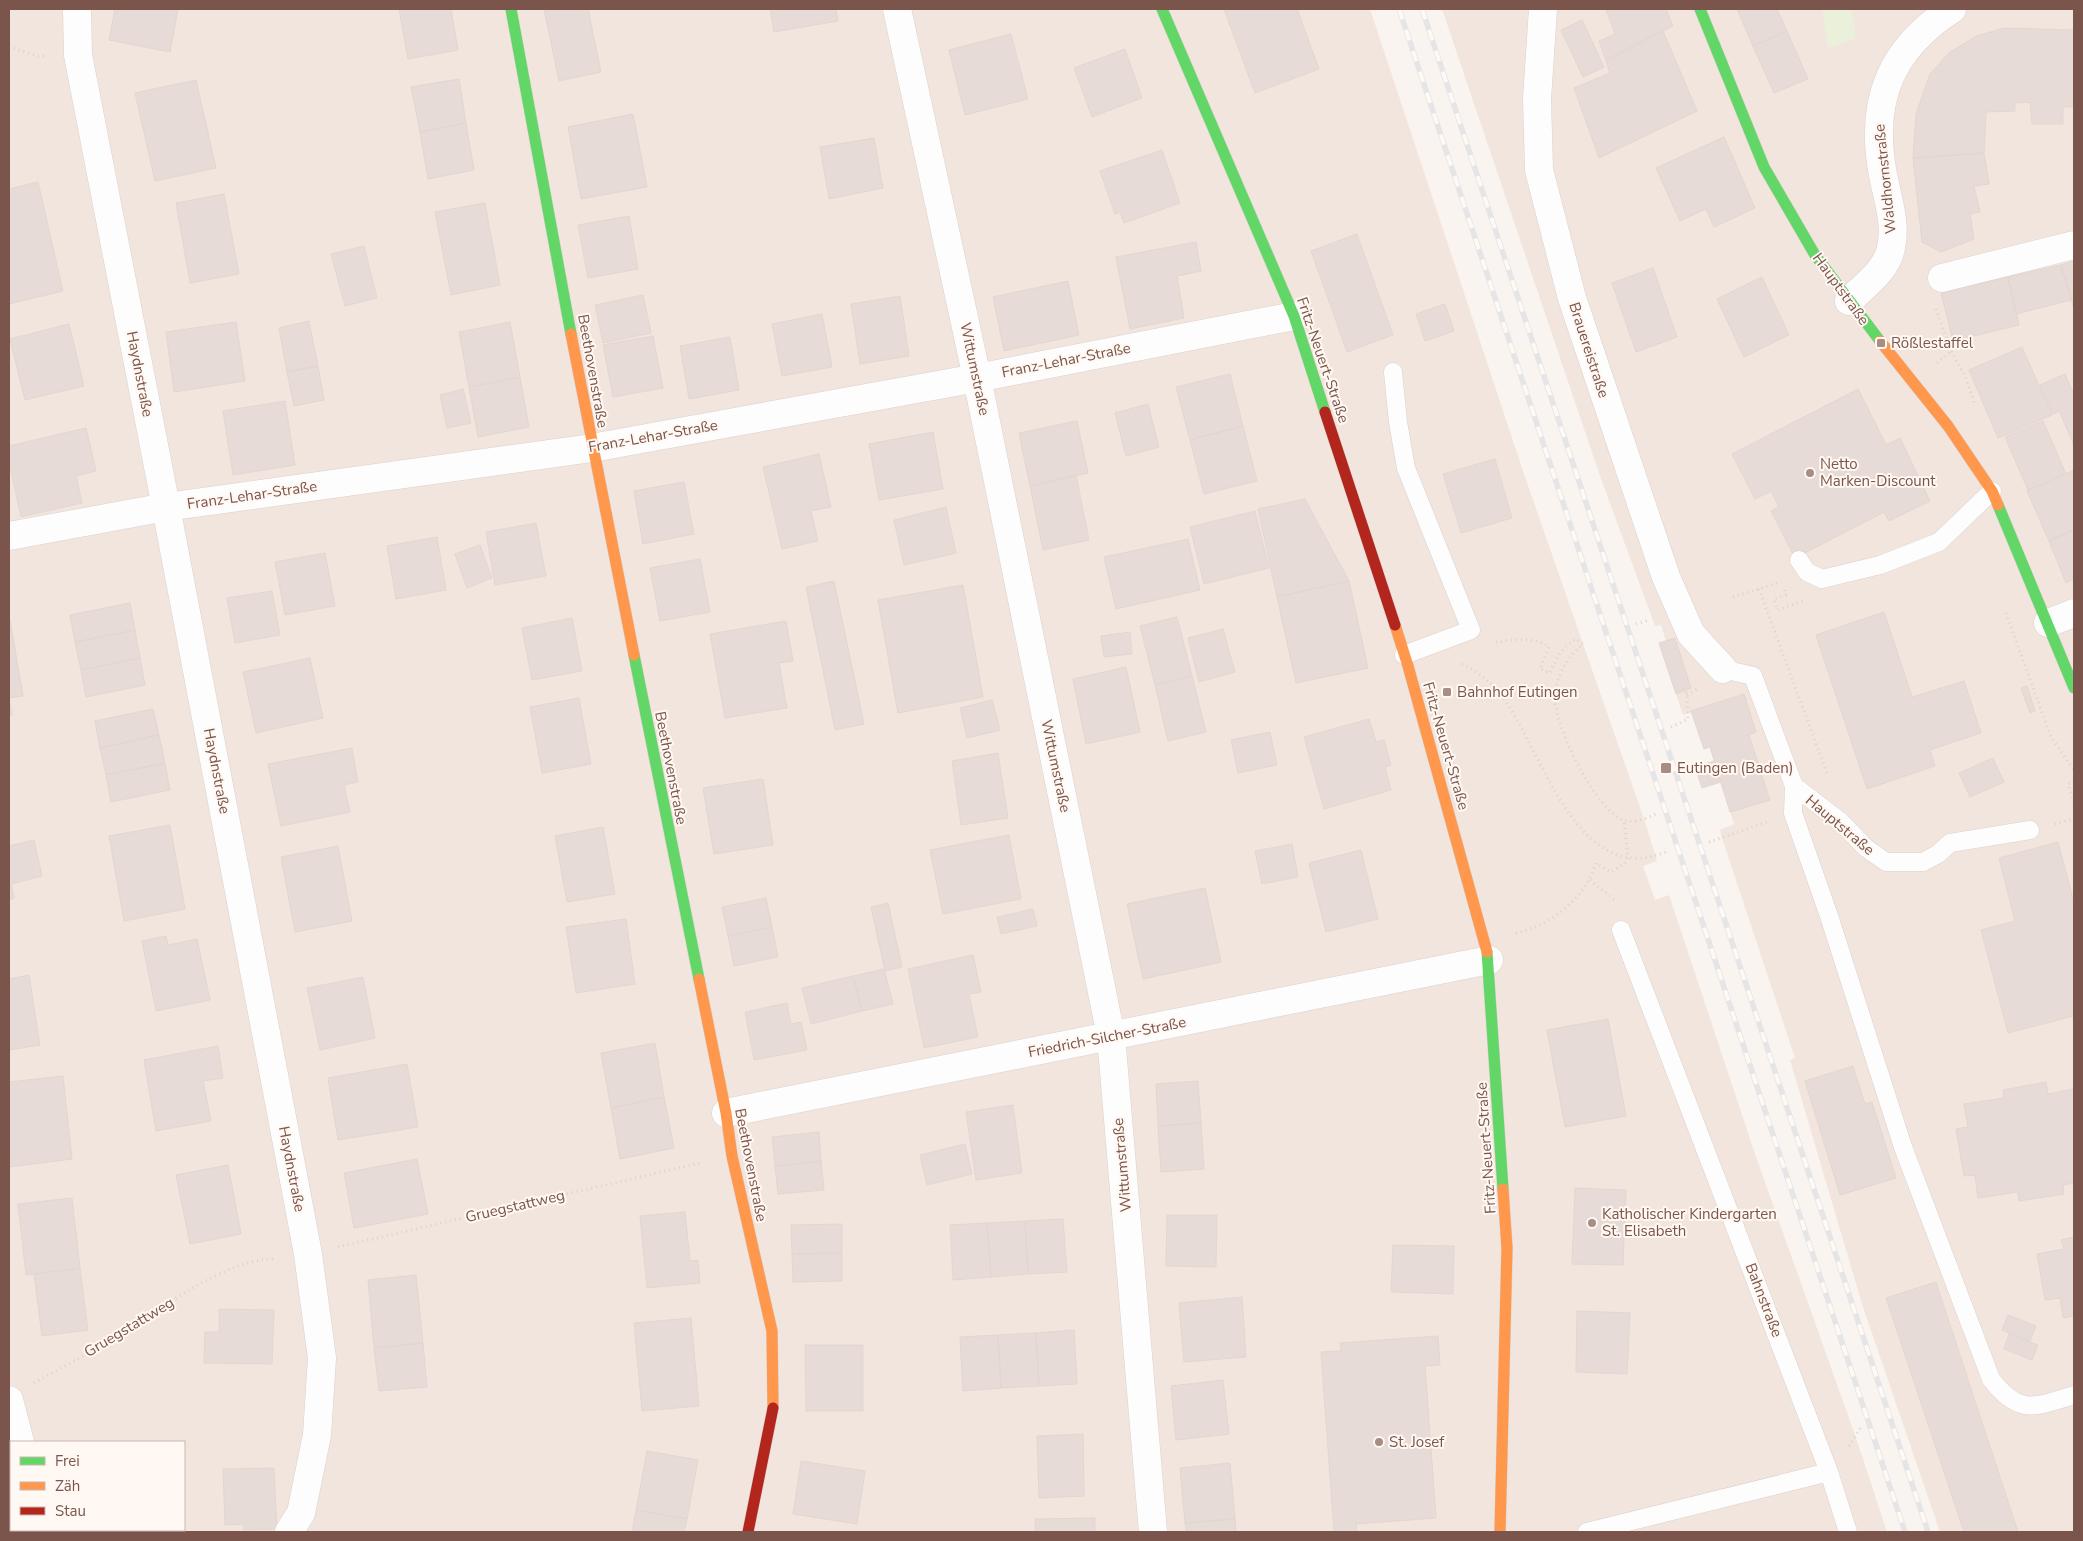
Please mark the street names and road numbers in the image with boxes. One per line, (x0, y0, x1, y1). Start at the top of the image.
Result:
street label: Waldhornstraße (1869, 123, 1901, 235)
street label: Hauptstraße (1808, 249, 1874, 329)
street label: Fritz-Neuert-Straße (1292, 294, 1354, 426)
street label: Brauereistraße (1564, 300, 1614, 400)
street label: Beethovenstraße (573, 313, 613, 429)
street label: Wittumstraße (955, 321, 995, 417)
street label: Haydnstraße (122, 329, 158, 419)
street label: Franz-Lehar-Straße (1000, 338, 1132, 382)
street label: Franz-Lehar-Straße (587, 415, 719, 457)
street label: Franz-Lehar-Straße (186, 476, 318, 514)
street label: Fritz-Neuert-Straße (1418, 680, 1474, 812)
street label: Beethovenstraße (650, 710, 692, 826)
street label: Wittumstraße (1036, 718, 1076, 814)
street label: Haydnstraße (199, 726, 235, 816)
street label: Hauptstraße (1801, 790, 1879, 860)
street label: Friedrich-Silcher-Straße (1026, 1012, 1188, 1062)
street label: Fritz-Neuert-Straße (1471, 1081, 1501, 1215)
street label: Beethovenstraße (730, 1107, 772, 1223)
street label: Wittumstraße (1108, 1117, 1136, 1213)
street label: Haydnstraße (274, 1124, 310, 1214)
street label: Gruegstattweg (463, 1185, 567, 1227)
street label: Bahnstraße (1741, 1260, 1787, 1340)
street label: Gruegstattweg (80, 1292, 178, 1362)

